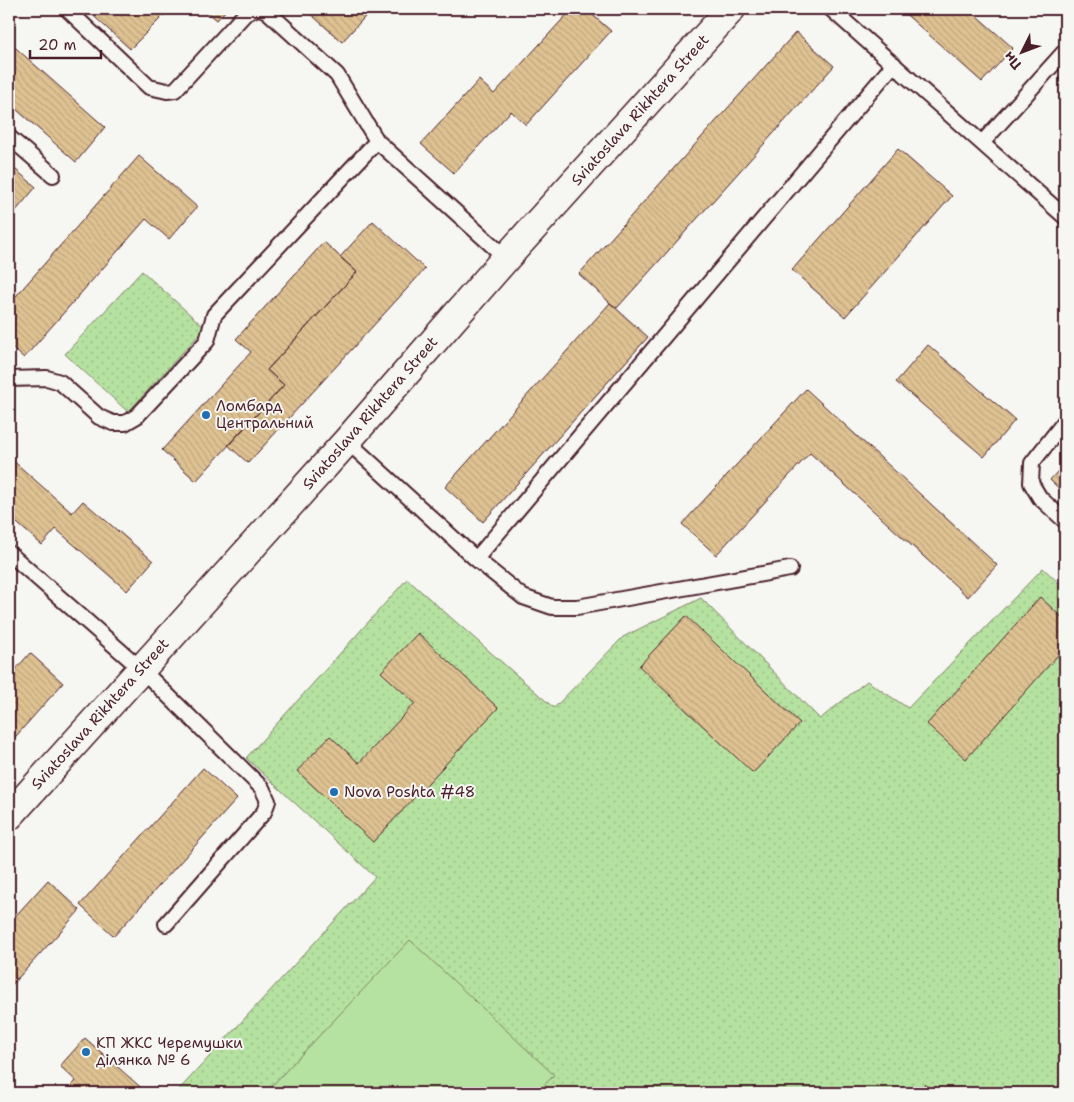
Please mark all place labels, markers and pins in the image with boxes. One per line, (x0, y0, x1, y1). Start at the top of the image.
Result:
place label: Ломбард Центральний (216, 396, 314, 433)
marker: Ломбард Центральний (200, 409, 212, 421)
place label: Nova Poshta #48 (344, 782, 475, 802)
marker: Nova Poshta #48 (328, 786, 340, 798)
place label: КП ЖКС Черемушки ділянка № 6 (96, 1033, 243, 1070)
marker: КП ЖКС Черемушки ділянка № 6 (80, 1046, 92, 1058)

